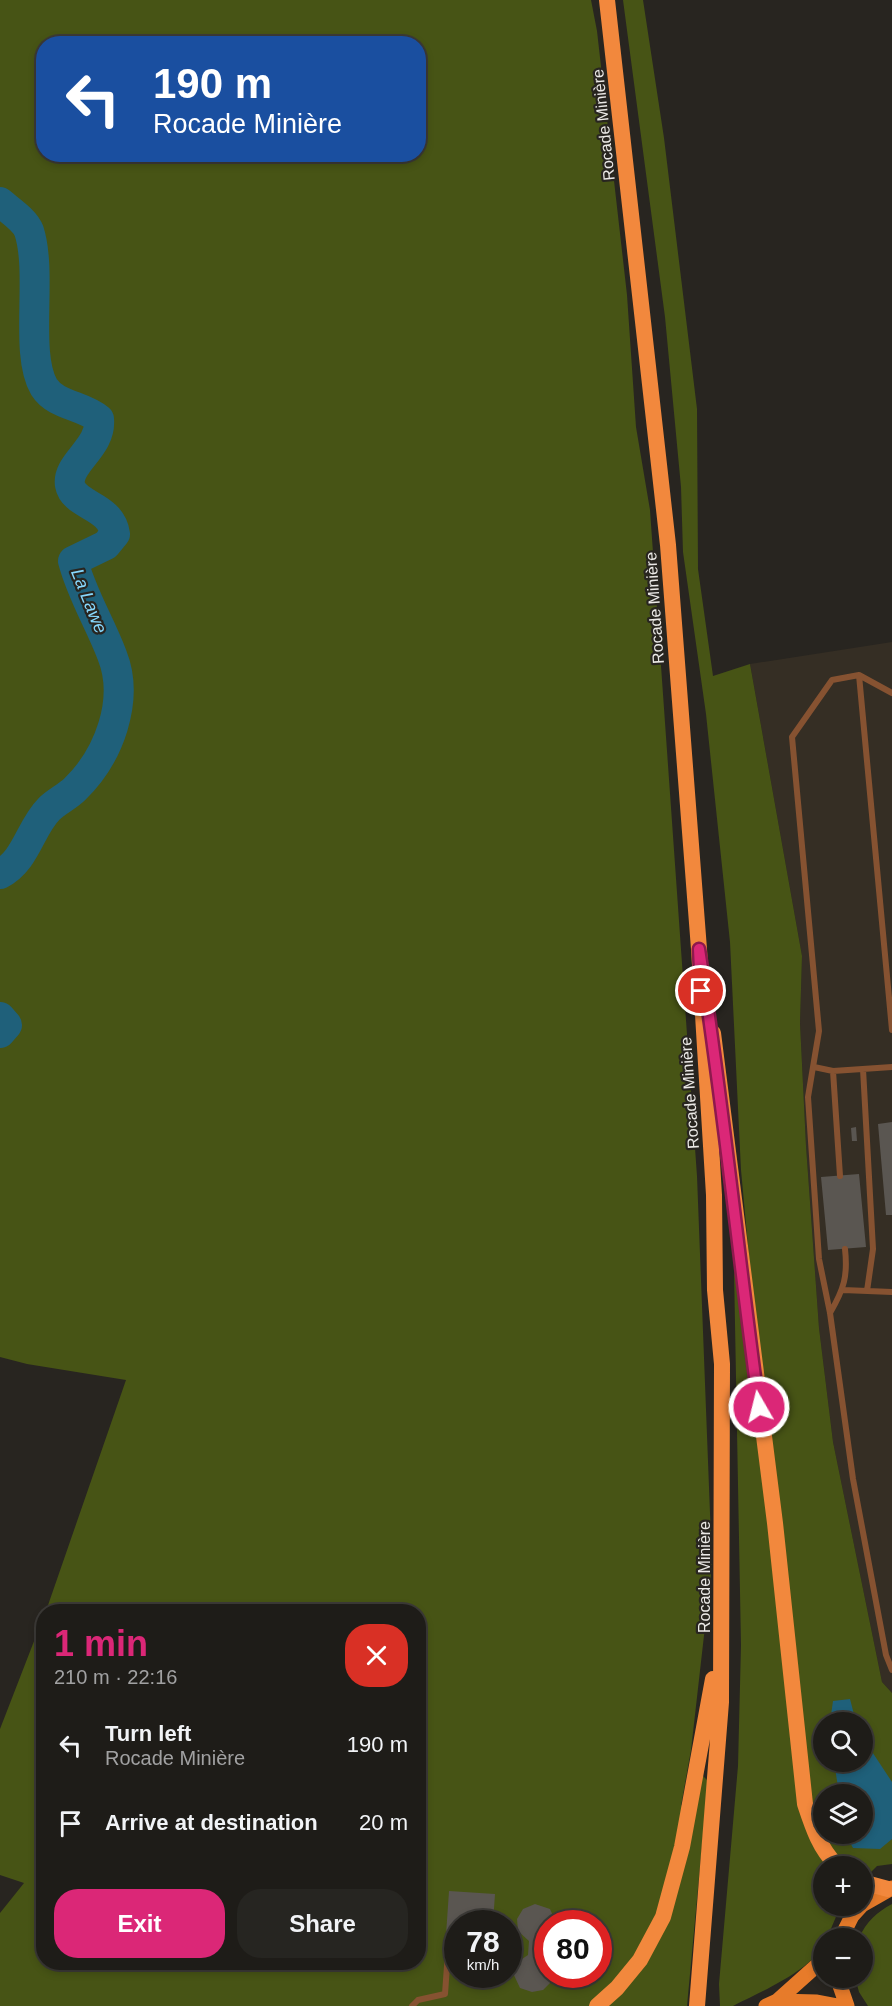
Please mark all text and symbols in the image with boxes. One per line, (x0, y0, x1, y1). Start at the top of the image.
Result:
icon: left (54, 60, 132, 138)
text: 190 m (153, 60, 272, 107)
street label: Rocade Minière (589, 68, 618, 182)
text: Rocade Minière (153, 109, 342, 139)
street label: Rocade Minière (642, 551, 667, 664)
water label: La Lawe (67, 566, 111, 636)
pin (675, 965, 726, 1016)
icon: arrive (684, 974, 717, 1007)
street label: Rocade Minière (677, 1036, 702, 1149)
position arrow (727, 1375, 791, 1439)
street label: Rocade Minière (696, 1521, 713, 1633)
text: 1 min (54, 1623, 148, 1664)
button: close (345, 1624, 408, 1687)
text: 210 m · 22:16 (54, 1666, 177, 1688)
map controls (813, 1712, 873, 1988)
button: search (813, 1712, 873, 1772)
text: Turn left (105, 1721, 191, 1746)
icon: left (54, 1729, 87, 1762)
text: 190 m (347, 1732, 408, 1757)
text: Rocade Minière (105, 1747, 245, 1769)
button: layers (813, 1784, 873, 1844)
icon: arrive (54, 1807, 87, 1840)
text: Arrive at destination (105, 1810, 318, 1835)
text: 20 m (359, 1810, 408, 1835)
button: + (813, 1856, 873, 1916)
button: Exit (54, 1889, 225, 1958)
button: Share (237, 1889, 408, 1958)
speed limit sign: 80 (534, 1910, 612, 1988)
text: 78 (466, 1925, 500, 1958)
button: − (813, 1928, 873, 1988)
text: km/h (467, 1956, 499, 1973)

